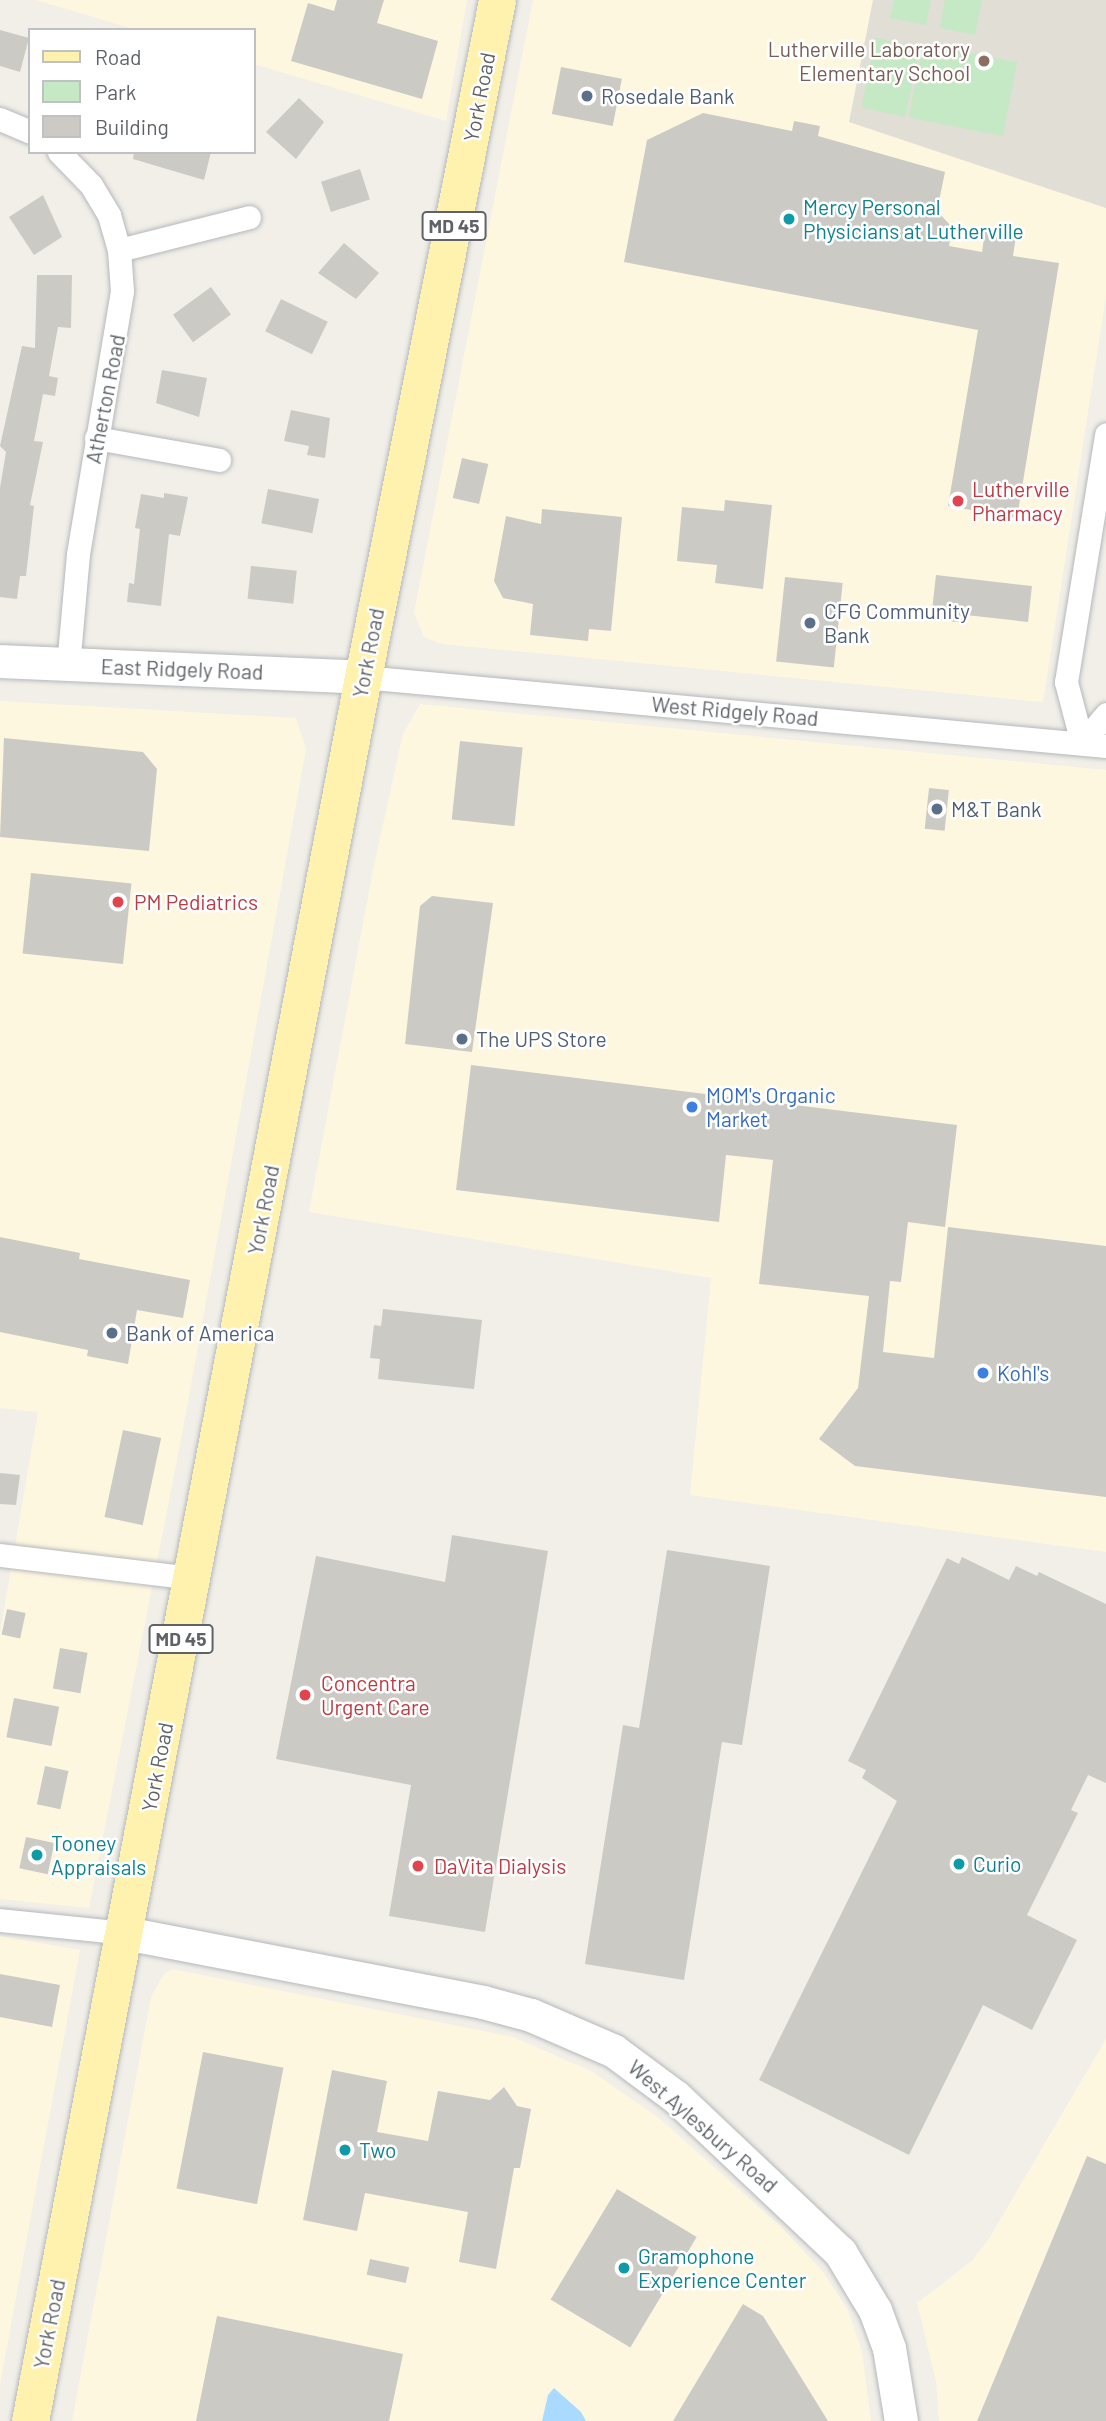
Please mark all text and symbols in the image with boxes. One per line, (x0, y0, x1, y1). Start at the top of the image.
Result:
legend (28, 28, 256, 154)
place label: Lutherville Laboratory Elementary School (768, 36, 970, 86)
text: Road (95, 44, 141, 69)
street label: York Road (458, 50, 500, 144)
marker: Lutherville Laboratory Elementary School (976, 53, 992, 69)
text: Park (95, 79, 136, 104)
place label: Rosedale Bank (601, 83, 735, 109)
marker: Rosedale Bank (579, 88, 595, 104)
text: Building (95, 114, 169, 139)
place label: Mercy Personal Physicians at Lutherville (803, 194, 1024, 244)
road number: MD 45 (421, 210, 487, 242)
marker: Mercy Personal Physicians at Lutherville (781, 211, 797, 227)
street label: Atherton Road (80, 332, 130, 466)
place label: Lutherville Pharmacy (972, 476, 1070, 526)
marker: Lutherville Pharmacy (950, 493, 966, 509)
place label: CFG Community Bank (824, 598, 970, 648)
street label: York Road (347, 606, 389, 700)
marker: CFG Community Bank (802, 615, 818, 631)
street label: East Ridgely Road (100, 654, 264, 684)
street label: West Ridgely Road (650, 691, 820, 731)
place label: M&T Bank (951, 796, 1042, 822)
marker: M&T Bank (929, 801, 945, 817)
place label: PM Pediatrics (134, 889, 258, 915)
marker: PM Pediatrics (108, 892, 128, 912)
place label: The UPS Store (476, 1026, 607, 1052)
marker: The UPS Store (454, 1031, 470, 1047)
place label: MOM's Organic Market (706, 1082, 836, 1132)
marker: MOM's Organic Market (684, 1099, 700, 1115)
street label: York Road (242, 1163, 284, 1257)
place label: Bank of America (126, 1320, 275, 1346)
marker: Bank of America (104, 1325, 120, 1341)
place label: Kohl's (997, 1360, 1049, 1386)
marker: Kohl's (975, 1365, 991, 1381)
road number: MD 45 (148, 1624, 214, 1654)
place label: Concentra Urgent Care (321, 1670, 430, 1720)
marker: Concentra Urgent Care (295, 1685, 315, 1705)
street label: York Road (136, 1720, 178, 1814)
place label: Tooney Appraisals (51, 1830, 146, 1880)
marker: Tooney Appraisals (29, 1847, 45, 1863)
place label: Curio (973, 1851, 1021, 1877)
place label: DaVita Dialysis (434, 1853, 566, 1879)
marker: DaVita Dialysis (408, 1856, 428, 1876)
marker: Curio (951, 1856, 967, 1872)
street label: West Aylesbury Road (623, 2054, 783, 2198)
place label: Two (359, 2137, 396, 2163)
marker: Two (337, 2142, 353, 2158)
place label: Gramophone Experience Center (638, 2243, 806, 2293)
marker: Gramophone Experience Center (616, 2260, 632, 2276)
street label: York Road (28, 2277, 70, 2371)

